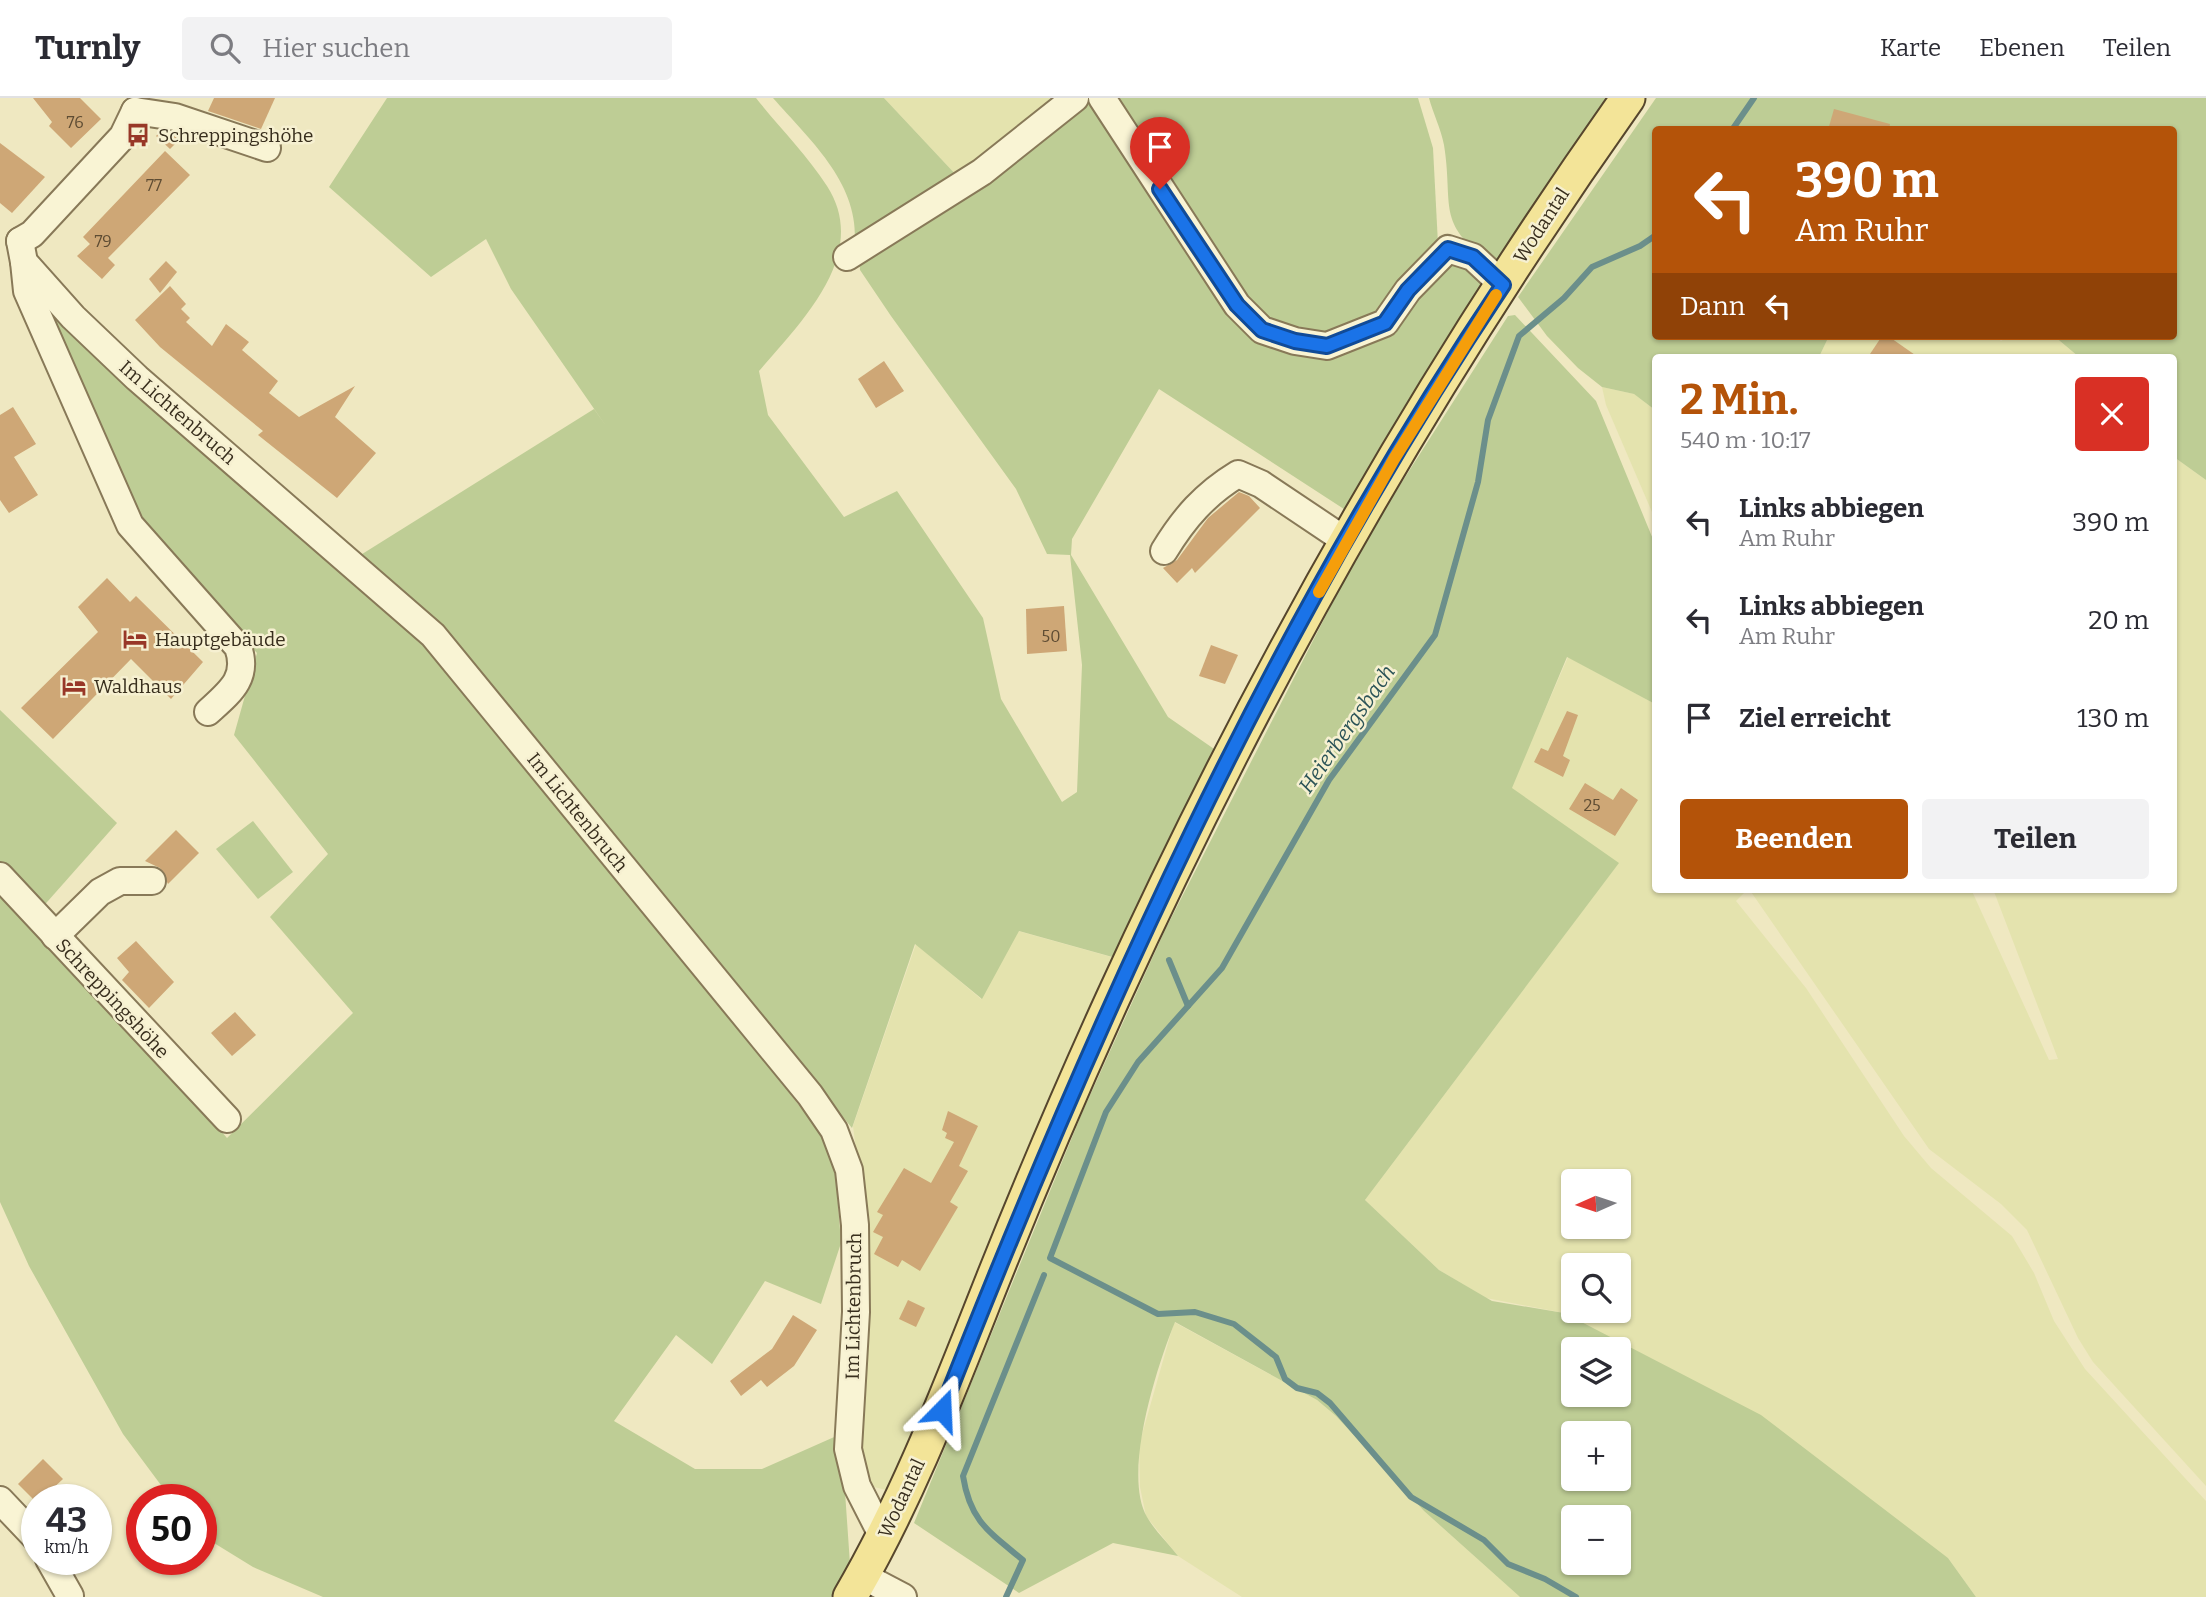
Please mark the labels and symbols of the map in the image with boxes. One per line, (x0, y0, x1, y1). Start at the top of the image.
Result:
house number: 76 (66, 113, 84, 132)
pin (1130, 117, 1190, 189)
bus stop icon: Schreppingshöhe (124, 121, 152, 149)
place label: Schreppingshöhe (158, 124, 314, 147)
house number: 77 (146, 176, 162, 195)
street label: Wodantal (1509, 183, 1574, 267)
house number: 79 (94, 232, 112, 251)
street label: Im Lichtenbruch (115, 355, 241, 469)
hotel icon: Hauptgebäude (121, 625, 149, 653)
house number: 50 (1042, 627, 1060, 646)
place label: Hauptgebäude (155, 628, 286, 651)
water label: Heierbergsbach (1293, 660, 1401, 798)
hotel icon: Waldhaus (60, 672, 88, 700)
place label: Waldhaus (94, 675, 182, 698)
street label: Im Lichtenbruch (522, 748, 633, 877)
house number: 25 (1583, 796, 1601, 815)
street label: Schreppingshöhe (51, 934, 174, 1063)
north arrow (1561, 1169, 1631, 1239)
street label: Im Lichtenbruch (841, 1232, 866, 1380)
position arrow (905, 1373, 979, 1447)
street label: Wodantal (873, 1455, 930, 1542)
speed limit sign: 50 (126, 1484, 217, 1575)

